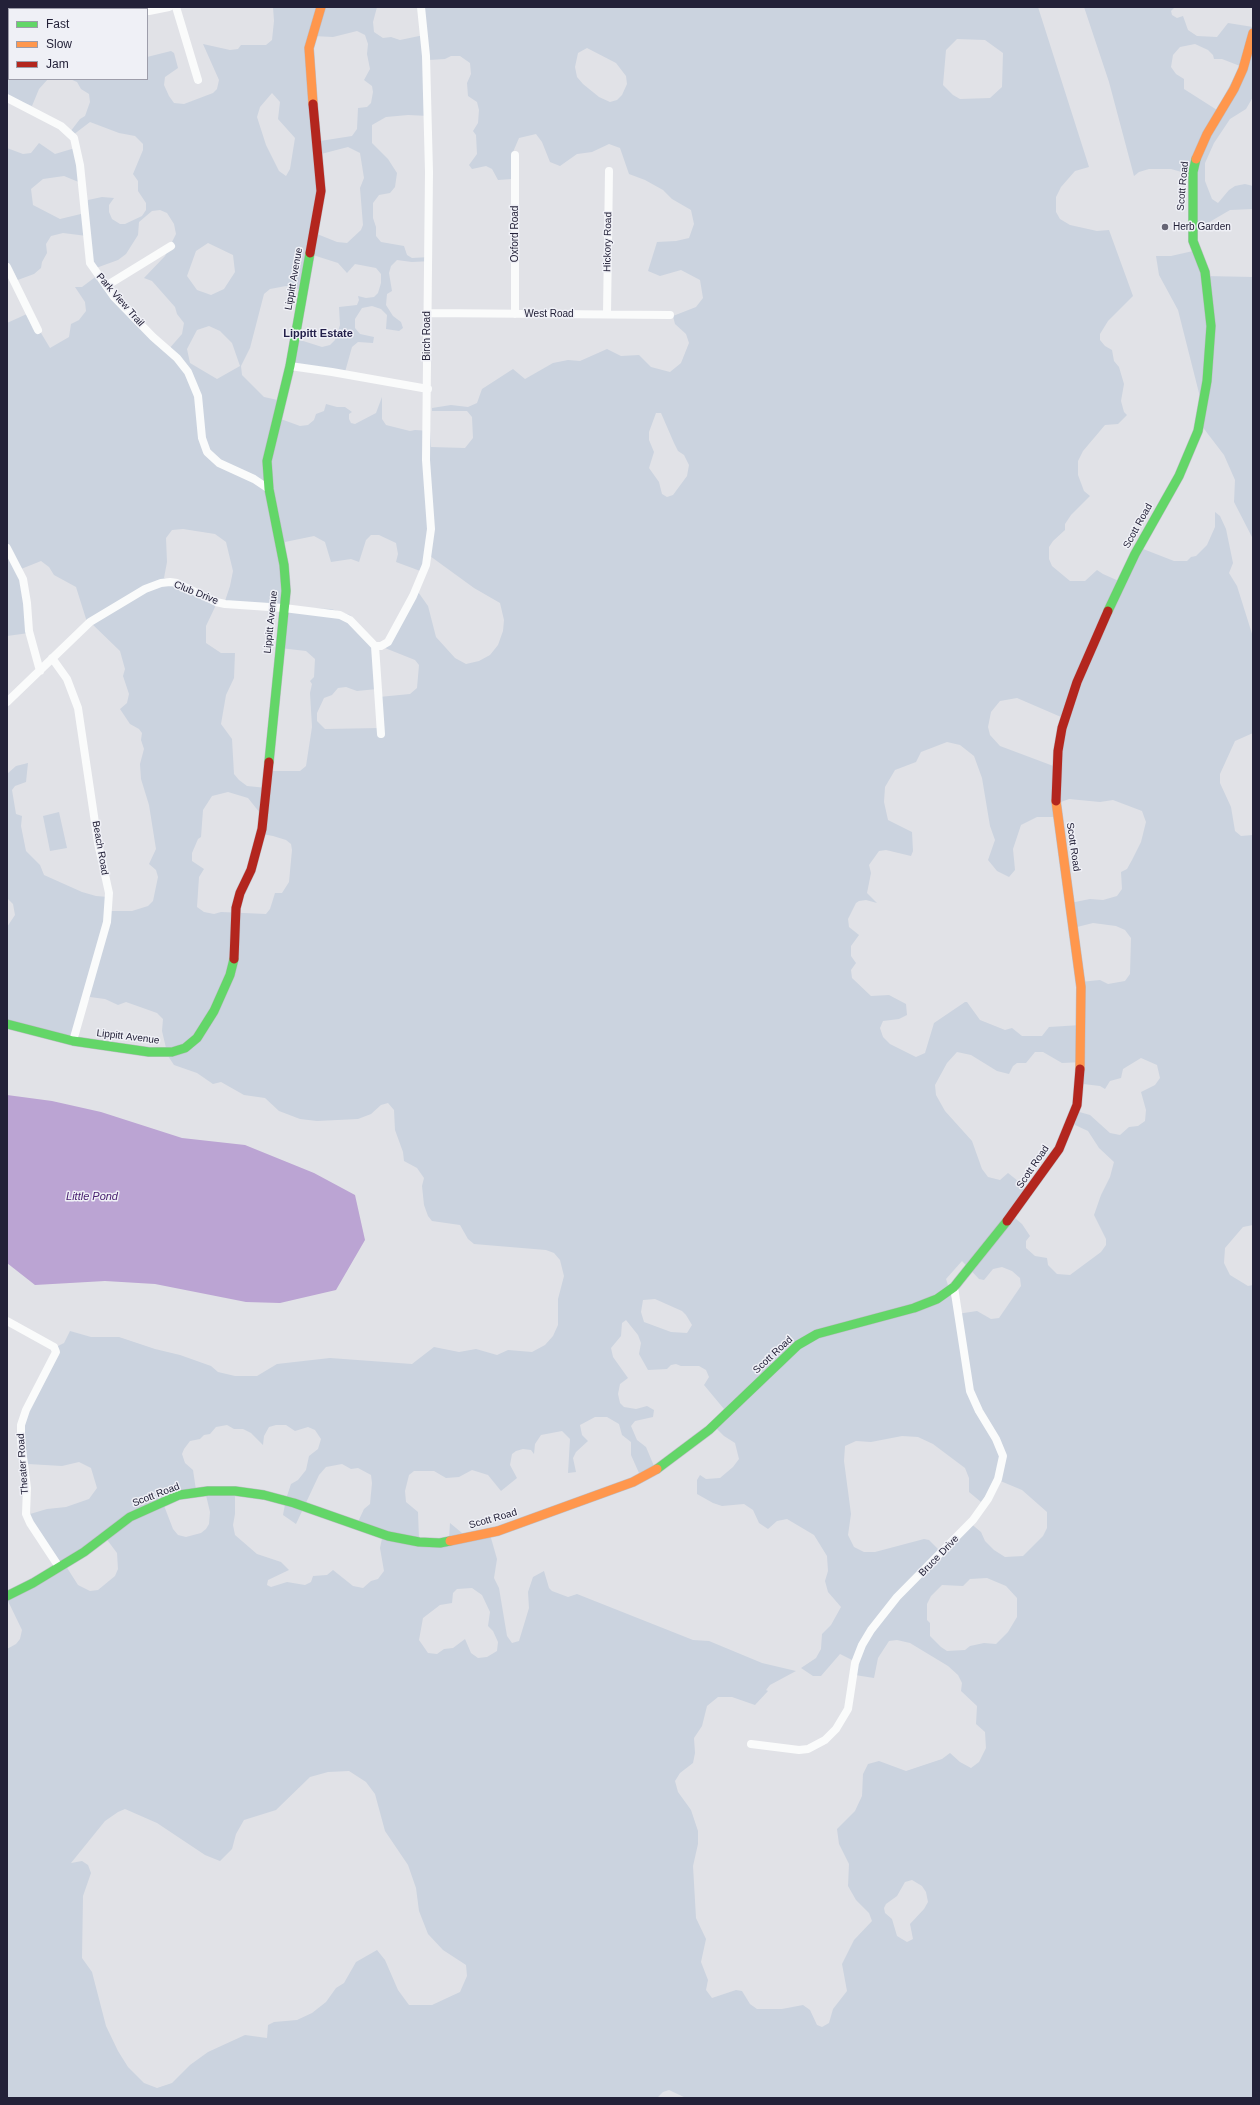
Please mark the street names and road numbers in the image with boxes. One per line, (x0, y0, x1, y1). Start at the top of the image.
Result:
street label: Scott Road (1175, 161, 1191, 211)
street label: Oxford Road (509, 206, 521, 262)
street label: Hickory Road (601, 212, 615, 272)
street label: Lippitt Avenue (283, 247, 305, 311)
street label: Park View Trail (94, 271, 146, 329)
street label: West Road (524, 308, 574, 320)
street label: Birch Road (421, 311, 433, 361)
street label: Scott Road (1121, 501, 1155, 551)
street label: Club Drive (172, 579, 220, 607)
street label: Lippitt Avenue (262, 590, 280, 654)
street label: Beach Road (89, 820, 111, 876)
street label: Scott Road (1064, 822, 1082, 872)
street label: Lippitt Avenue (96, 1027, 160, 1047)
street label: Scott Road (1014, 1143, 1052, 1191)
street label: Scott Road (751, 1334, 795, 1376)
street label: Theater Road (15, 1433, 31, 1495)
street label: Scott Road (131, 1481, 181, 1509)
street label: Scott Road (468, 1506, 518, 1532)
street label: Bruce Drive (917, 1533, 961, 1579)

